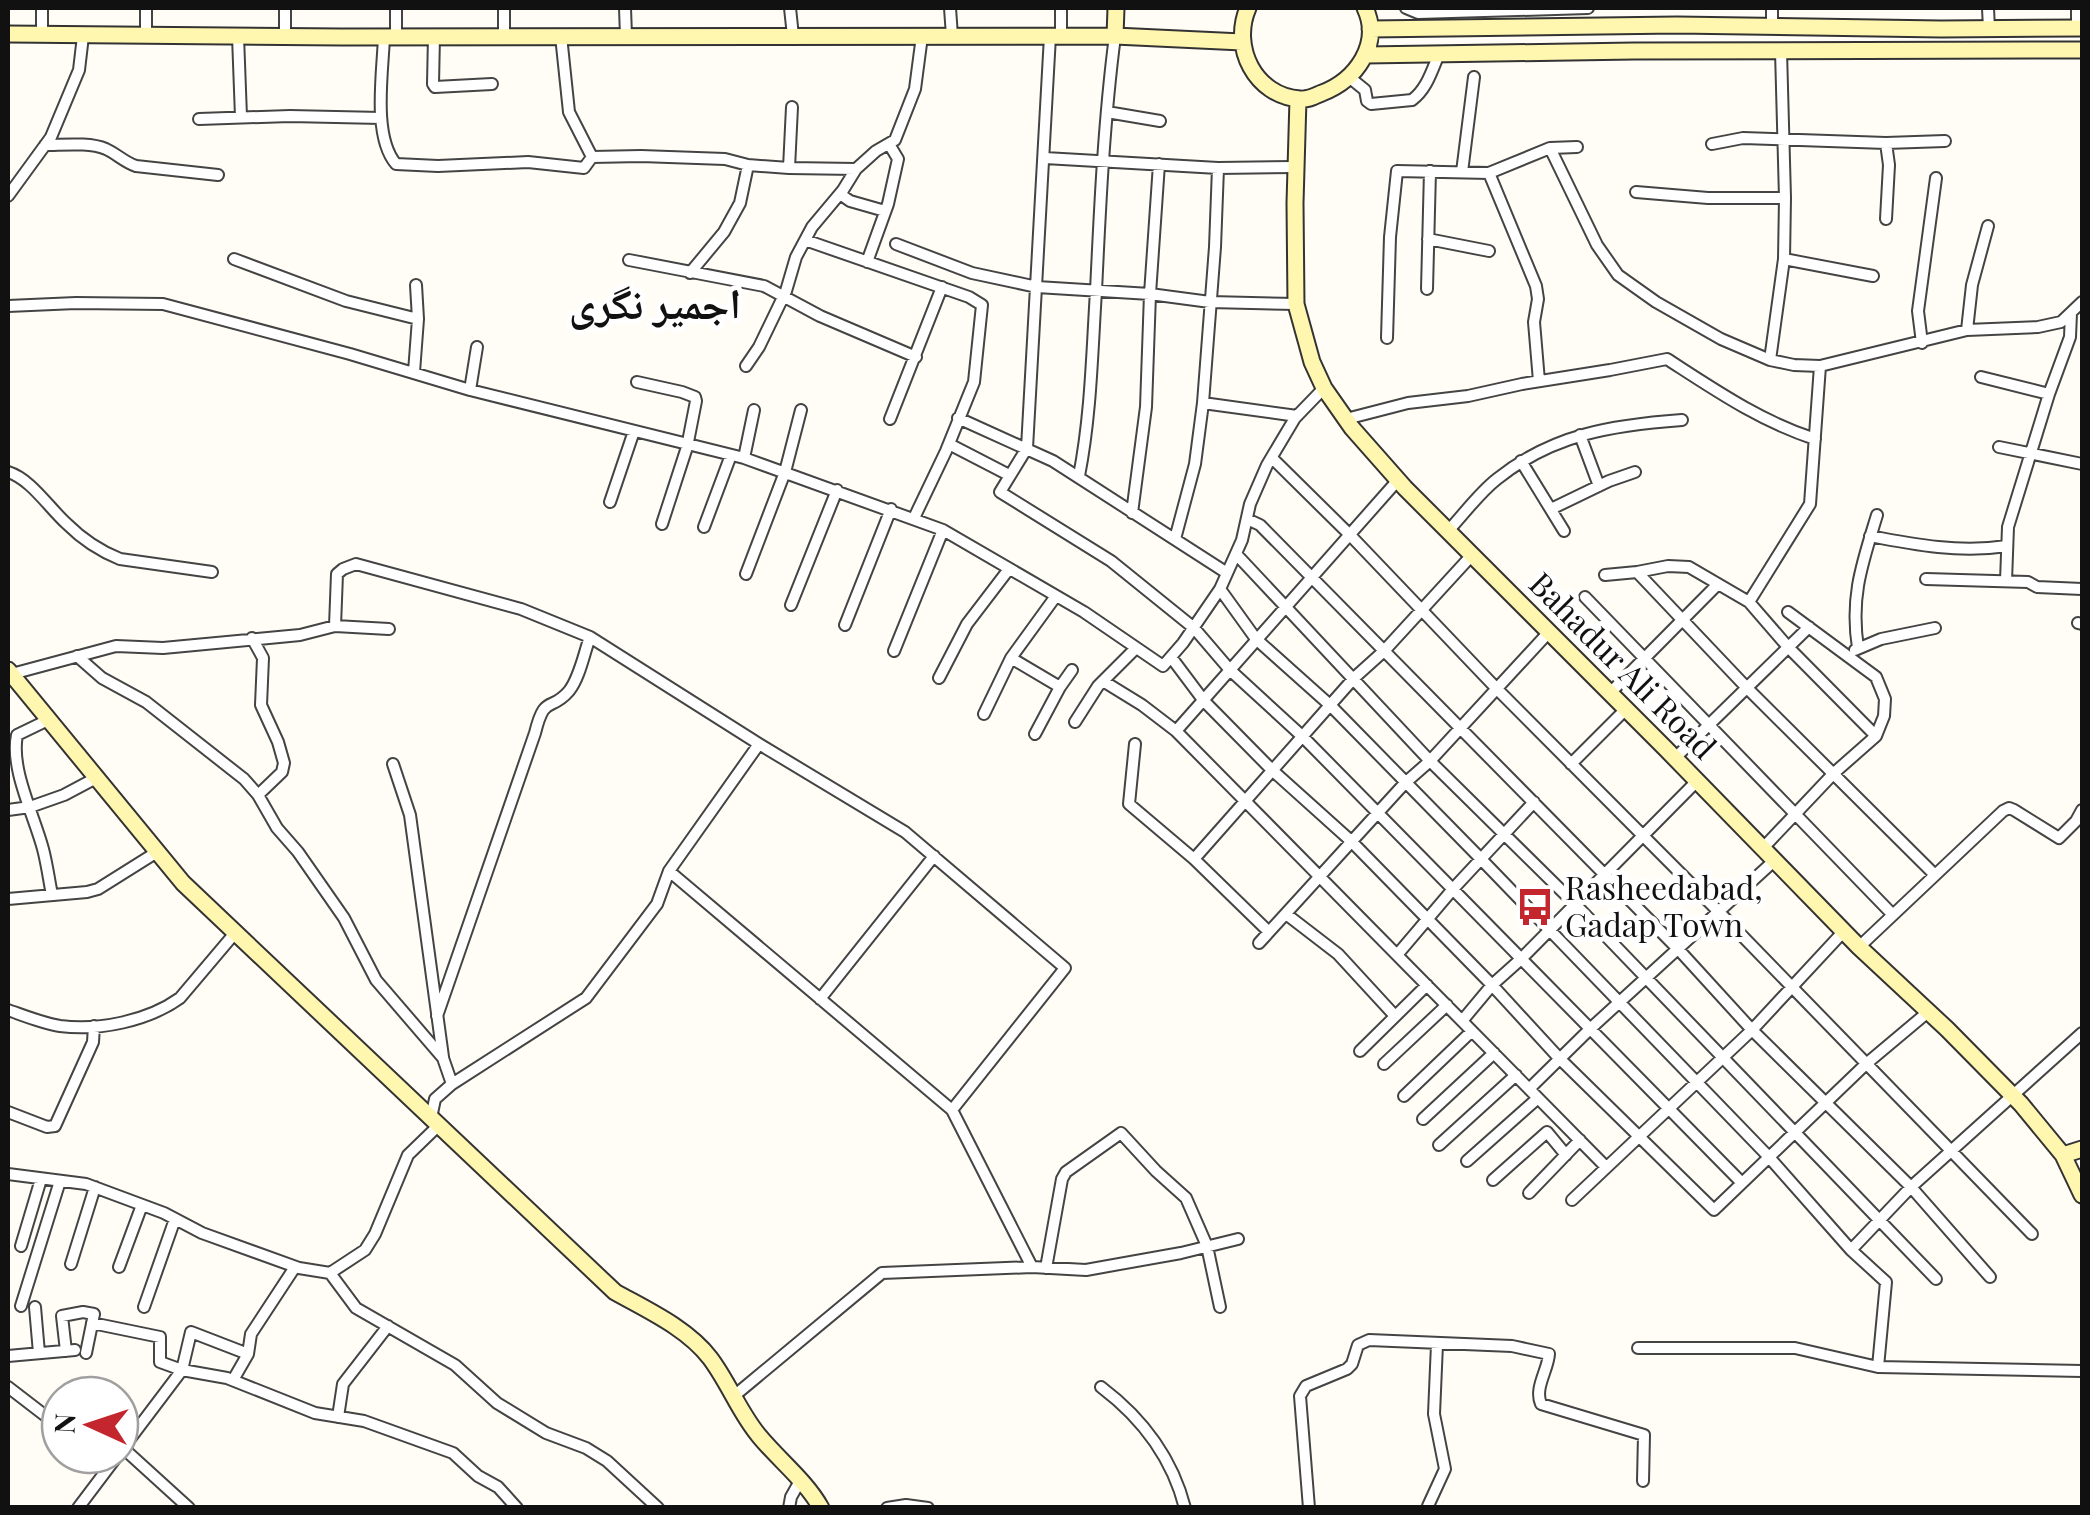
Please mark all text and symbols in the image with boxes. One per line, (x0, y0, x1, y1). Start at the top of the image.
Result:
district label: اجمیر نگری (569, 274, 741, 330)
street label: Bahadur Ali Road (1521, 561, 1727, 767)
place label: Rasheedabad, Gadap Town (1565, 865, 1763, 945)
bus stop icon: Rasheedabad, Gadap Town (1514, 886, 1556, 928)
north arrow (40, 1375, 140, 1475)
text: N (45, 1413, 83, 1435)

